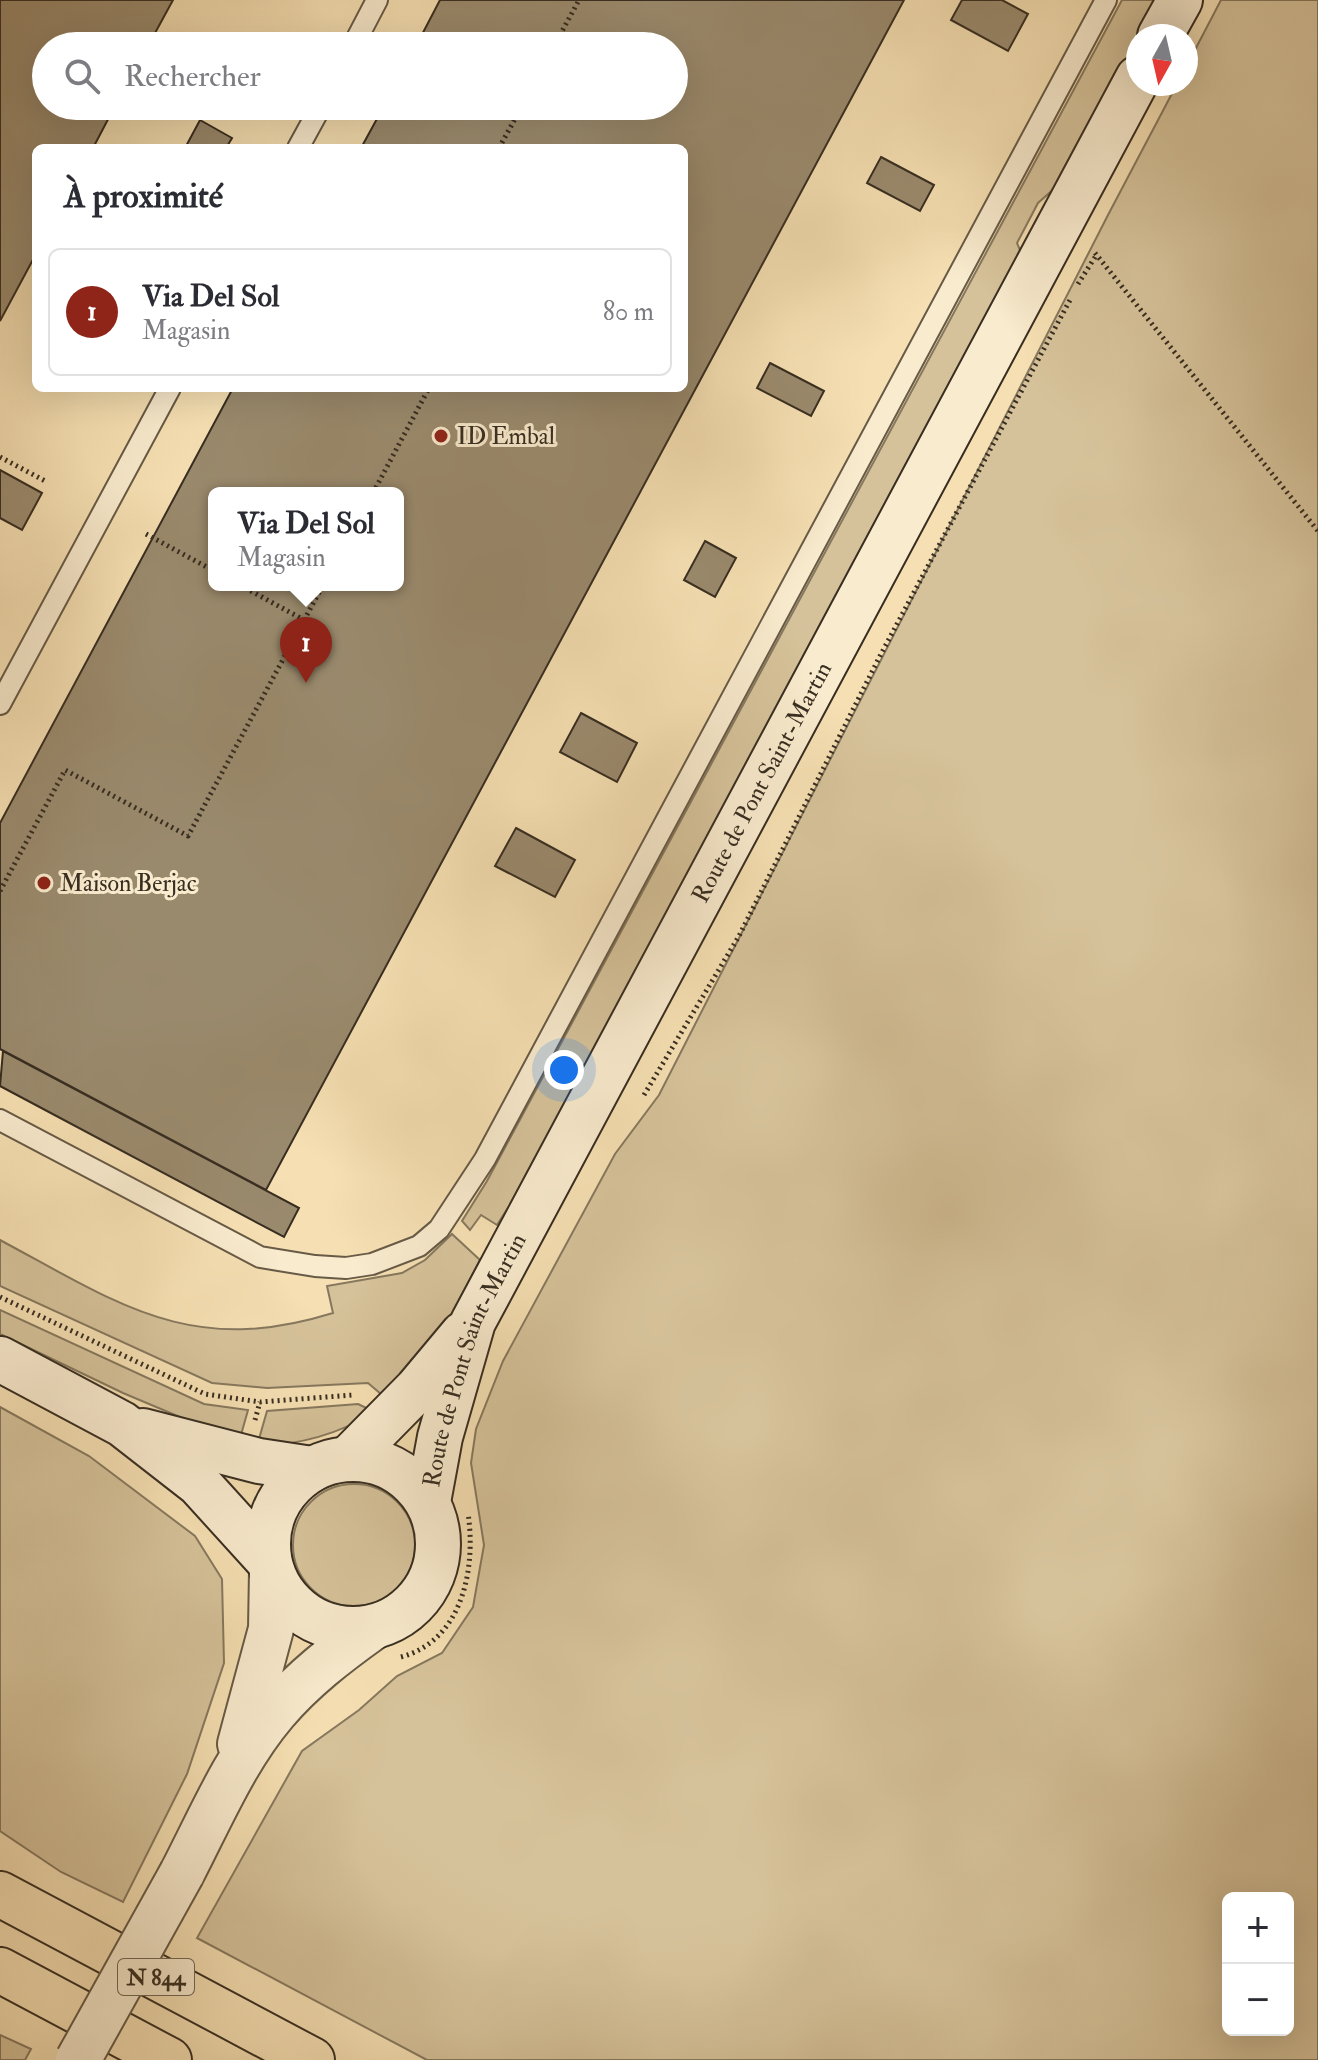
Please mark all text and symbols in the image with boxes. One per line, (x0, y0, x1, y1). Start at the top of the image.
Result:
north arrow (1126, 24, 1198, 96)
search box (32, 32, 688, 120)
icon: search (60, 54, 104, 98)
text: Rechercher (124, 58, 261, 95)
text: À proximité (64, 175, 223, 218)
text: Via Del Sol (142, 278, 279, 315)
text: 1 (87, 296, 97, 328)
text: 80 m (603, 296, 654, 328)
text: Magasin (142, 315, 230, 347)
place label: ID Embal (457, 421, 555, 452)
marker: ID Embal (432, 427, 450, 445)
popup (208, 487, 404, 591)
text: Via Del Sol (237, 505, 375, 542)
text: Magasin (237, 542, 326, 574)
pin: 1 (280, 617, 332, 683)
street label: Route de Pont Saint-Martin (685, 656, 839, 908)
place label: Maison Berjac (60, 868, 197, 899)
marker: Maison Berjac (35, 874, 53, 892)
your location (544, 1050, 584, 1090)
street label: Route de Pont Saint-Martin (416, 1228, 534, 1490)
map controls (1222, 1892, 1294, 2036)
button: + (1222, 1892, 1294, 1964)
road number: N 844 (118, 1959, 194, 1995)
button: − (1222, 1964, 1294, 2036)

